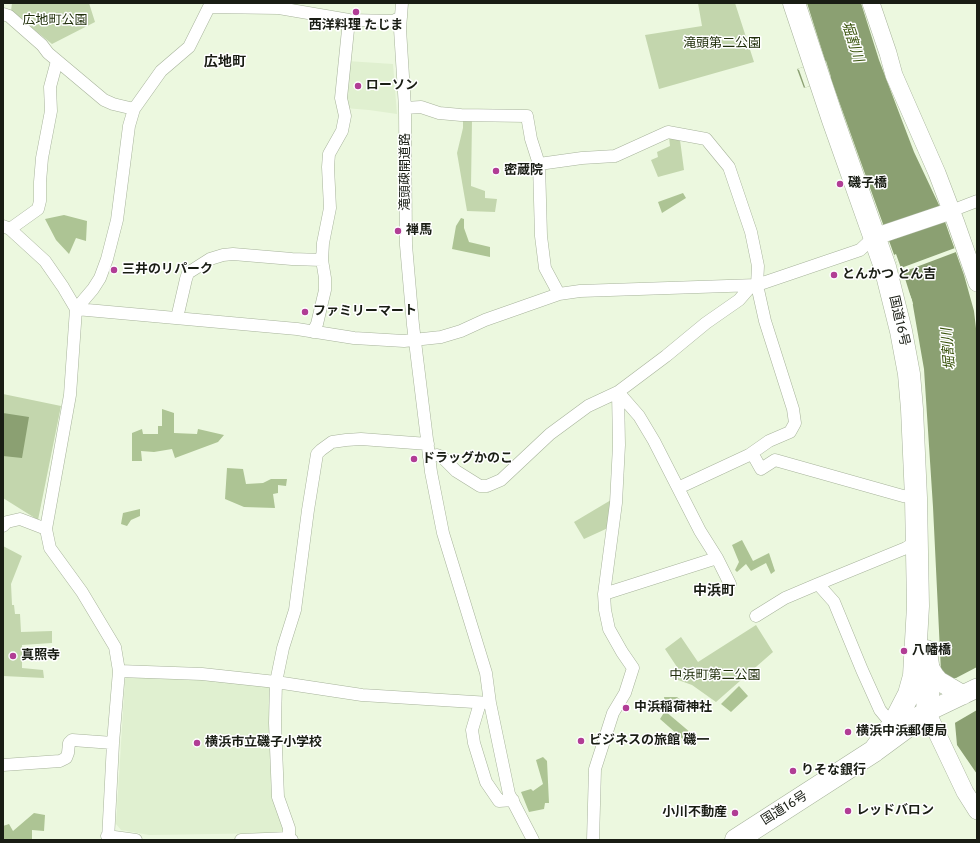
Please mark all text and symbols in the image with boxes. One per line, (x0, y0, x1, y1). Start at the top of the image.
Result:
marker: 西洋料理 たじま (351, 7, 361, 17)
park label: 広地町公園 (23, 13, 87, 29)
place label: 西洋料理 たじま (309, 18, 403, 34)
water label: 堀割川 (837, 19, 865, 65)
park label: 滝頭第二公園 (683, 36, 761, 52)
district label: 広地町 (204, 55, 246, 71)
place label: ローソン (366, 78, 418, 94)
marker: ローソン (353, 81, 363, 91)
street label: 滝頭疎開道路 (398, 133, 414, 211)
place label: 密蔵院 (504, 163, 543, 179)
marker: 密蔵院 (491, 166, 501, 176)
place label: 磯子橋 (848, 176, 887, 192)
marker: 磯子橋 (835, 179, 845, 189)
place label: 禅馬 (406, 223, 432, 239)
marker: 禅馬 (393, 226, 403, 236)
place label: 三井のリパーク (122, 262, 213, 278)
marker: 三井のリパーク (109, 265, 119, 275)
place label: とんかつ とん吉 (842, 267, 936, 283)
marker: とんかつ とん吉 (829, 270, 839, 280)
street label: 国道16号 (885, 294, 911, 348)
place label: ファミリーマート (313, 304, 417, 320)
marker: ファミリーマート (300, 307, 310, 317)
water label: 堀割川 (940, 327, 960, 371)
place label: ドラッグかのこ (422, 451, 513, 467)
marker: ドラッグかのこ (409, 454, 419, 464)
district label: 中浜町 (693, 584, 735, 600)
place label: 八幡橋 (912, 643, 951, 659)
marker: 八幡橋 (899, 646, 909, 656)
place label: 真照寺 (21, 648, 60, 664)
marker: 真照寺 (8, 651, 18, 661)
park label: 中浜町第二公園 (670, 668, 760, 684)
place label: 中浜稲荷神社 (634, 700, 712, 716)
marker: 中浜稲荷神社 (621, 703, 631, 713)
place label: 横浜中浜郵便局 (856, 724, 947, 740)
marker: 横浜中浜郵便局 (843, 727, 853, 737)
place label: ビジネスの旅館 磯一 (589, 733, 709, 749)
place label: 横浜市立磯子小学校 (205, 735, 322, 751)
marker: ビジネスの旅館 磯一 (576, 736, 586, 746)
marker: 横浜市立磯子小学校 (192, 738, 202, 748)
place label: りそな銀行 (801, 763, 866, 779)
marker: りそな銀行 (788, 766, 798, 776)
street label: 国道16号 (759, 789, 811, 829)
place label: レッドバロン (856, 803, 934, 819)
place label: 小川不動産 (662, 805, 727, 821)
marker: レッドバロン (843, 806, 853, 816)
marker: 小川不動産 (730, 808, 740, 818)

